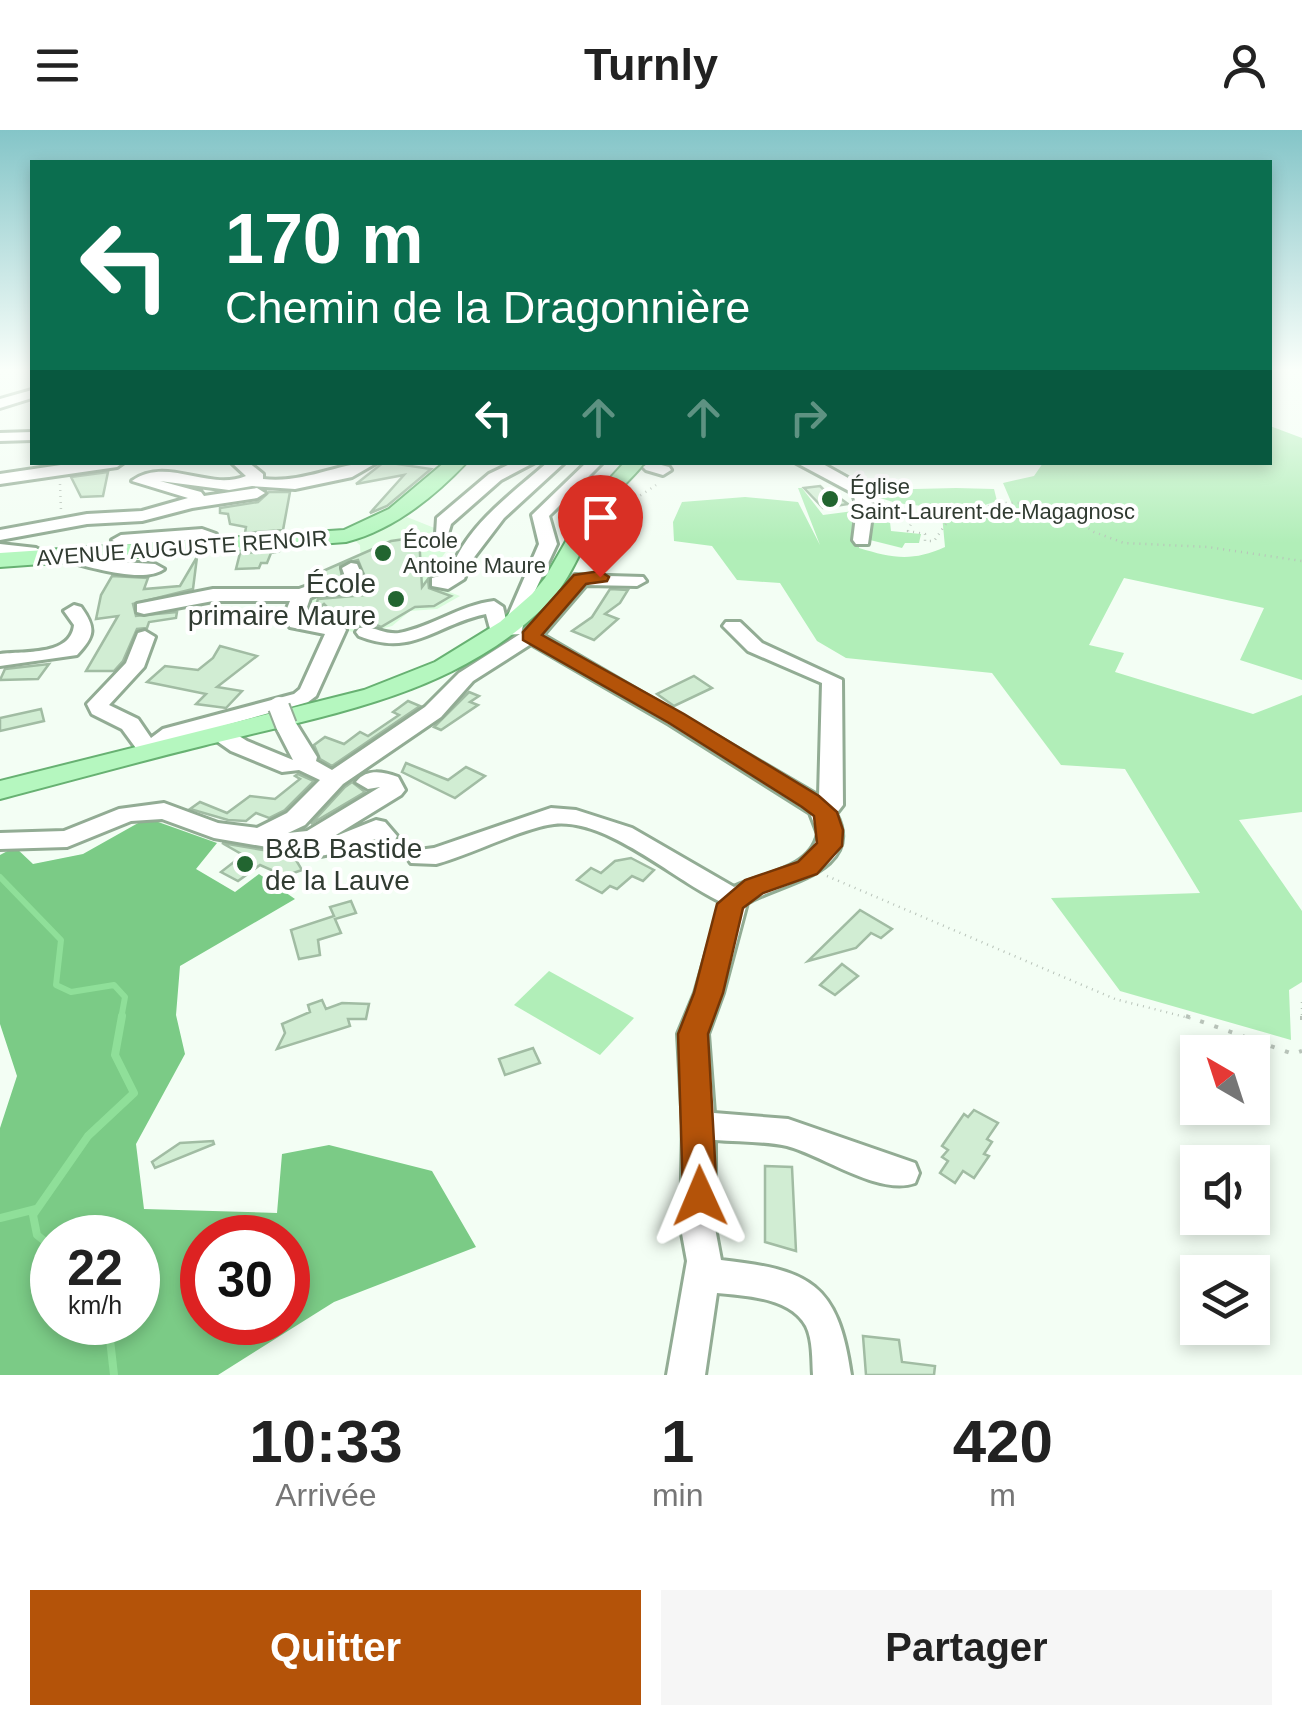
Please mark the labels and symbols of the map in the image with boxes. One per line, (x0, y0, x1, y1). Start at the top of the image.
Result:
place label: Église Saint-Laurent-de-Magagnosc (850, 474, 1135, 524)
pin (558, 475, 643, 578)
marker: Église Saint-Laurent-de-Magagnosc (819, 488, 841, 510)
street label: AVENUE AUGUSTE RENOIR (36, 525, 328, 571)
place label: École Antoine Maure (403, 528, 546, 578)
marker: École Antoine Maure (372, 542, 394, 564)
place label: École primaire Maure (188, 568, 376, 631)
marker: École primaire Maure (385, 588, 407, 610)
place label: B&B Bastide de la Lauve (265, 833, 422, 896)
marker: B&B Bastide de la Lauve (234, 853, 256, 875)
north arrow (1180, 1035, 1270, 1125)
position arrow (648, 1144, 752, 1248)
speed limit sign: 30 (180, 1215, 310, 1345)

